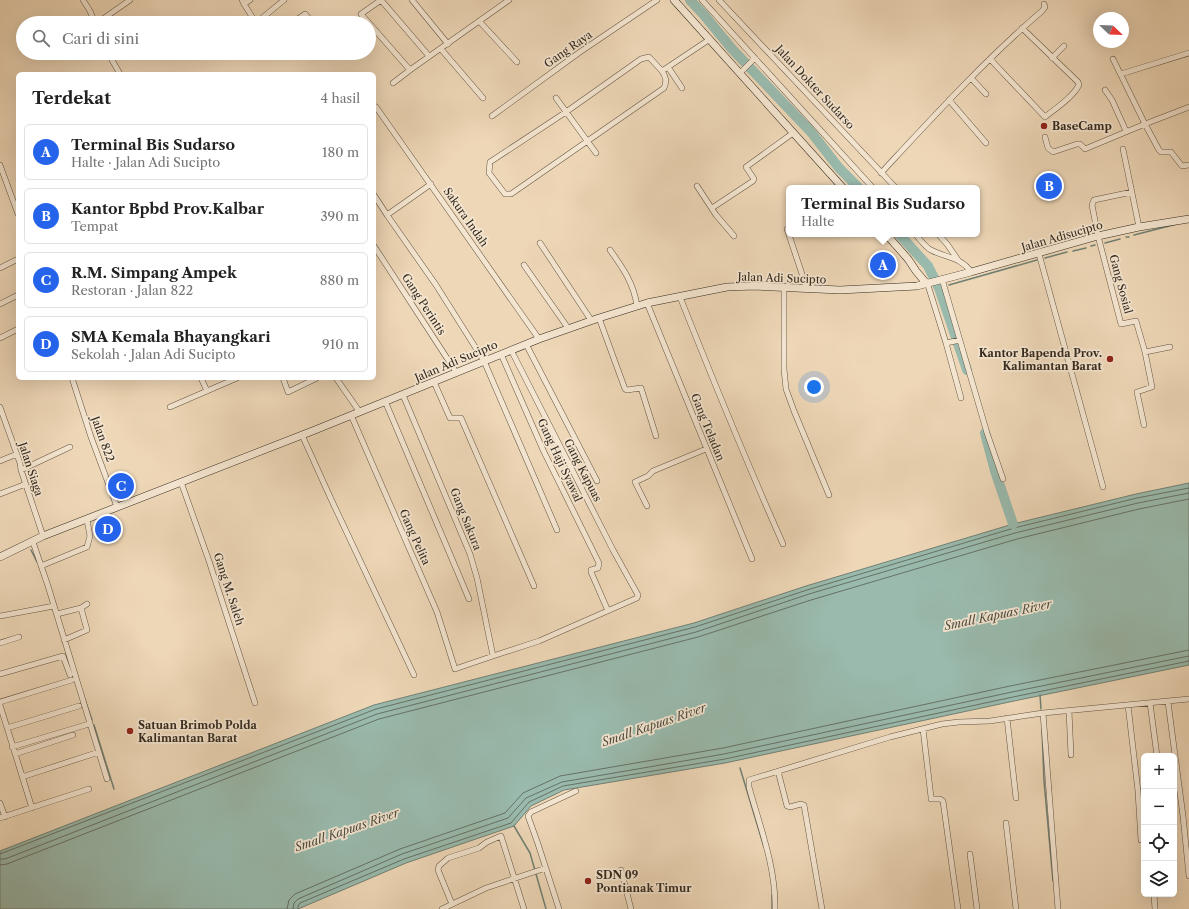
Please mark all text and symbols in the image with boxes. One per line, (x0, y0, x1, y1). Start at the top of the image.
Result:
north arrow (1093, 12, 1129, 48)
search box (16, 16, 376, 60)
icon: search (30, 27, 52, 49)
street label: Gang Raya (541, 27, 595, 71)
text: Cari di sini (62, 29, 139, 48)
street label: Jalan Dokter Sudarso (771, 41, 858, 132)
text: Terdekat (32, 88, 111, 108)
text: 4 hasil (321, 90, 360, 106)
place label: BaseCamp (1052, 119, 1112, 133)
marker: BaseCamp (1039, 121, 1049, 131)
text: Terminal Bis Sudarso (71, 135, 235, 154)
text: A (41, 144, 51, 160)
text: 180 m (322, 144, 359, 160)
text: Halte · Jalan Adi Sucipto (71, 154, 220, 170)
pin: B (1036, 171, 1062, 201)
street label: Sakura Indah (440, 185, 492, 249)
popup (786, 185, 980, 237)
text: Terminal Bis Sudarso (801, 194, 965, 213)
text: Kantor Bpbd Prov.Kalbar (71, 199, 264, 218)
text: B (41, 208, 51, 224)
text: 390 m (320, 208, 359, 224)
text: Halte (801, 213, 835, 229)
text: Tempat (71, 218, 118, 234)
street label: Jalan Adisucipto (1018, 218, 1105, 255)
pin: A (870, 250, 896, 280)
street label: Gang Sosial (1106, 253, 1136, 316)
text: R.M. Simpang Ampek (71, 263, 237, 282)
street label: Jalan Adi Sucipto (735, 269, 827, 287)
street label: Gang Perintis (399, 271, 449, 337)
text: C (41, 272, 51, 288)
text: 880 m (320, 272, 359, 288)
text: Restoran · Jalan 822 (71, 282, 193, 298)
text: SMA Kemala Bhayangkari (71, 327, 271, 346)
text: D (40, 336, 52, 352)
text: 910 m (322, 336, 359, 352)
street label: Jalan Adi Sucipto (411, 337, 500, 386)
text: Sekolah · Jalan Adi Sucipto (71, 346, 236, 362)
place label: Kantor Bapenda Prov. Kalimantan Barat (979, 346, 1103, 373)
marker: Kantor Bapenda Prov. Kalimantan Barat (1105, 354, 1115, 364)
your location (804, 377, 824, 397)
street label: Gang Teladan (688, 391, 728, 463)
street label: Jalan 822 (88, 412, 118, 464)
street label: Gang Haji Syawal (535, 416, 586, 505)
street label: Gang Kapuas (561, 436, 605, 504)
street label: Jalan Siaga (15, 438, 46, 498)
pin: C (108, 471, 134, 501)
street label: Gang Sakura (447, 486, 485, 552)
street label: Gang Pelita (396, 507, 434, 567)
pin: D (95, 514, 121, 544)
street label: Gang M. Saleh (211, 551, 247, 627)
water label: Small Kapuas River (942, 595, 1054, 633)
water label: Small Kapuas River (599, 699, 709, 750)
place label: Satuan Brimob Polda Kalimantan Barat (138, 718, 258, 745)
marker: Satuan Brimob Polda Kalimantan Barat (125, 726, 135, 736)
map controls (1141, 753, 1177, 897)
button: + (1141, 753, 1177, 789)
button: − (1141, 789, 1177, 825)
water label: Small Kapuas River (292, 804, 402, 855)
button: locate (1141, 825, 1177, 861)
button: layers (1141, 861, 1177, 897)
place label: SDN 09 Pontianak Timur (596, 868, 692, 895)
marker: SDN 09 Pontianak Timur (583, 876, 593, 886)

